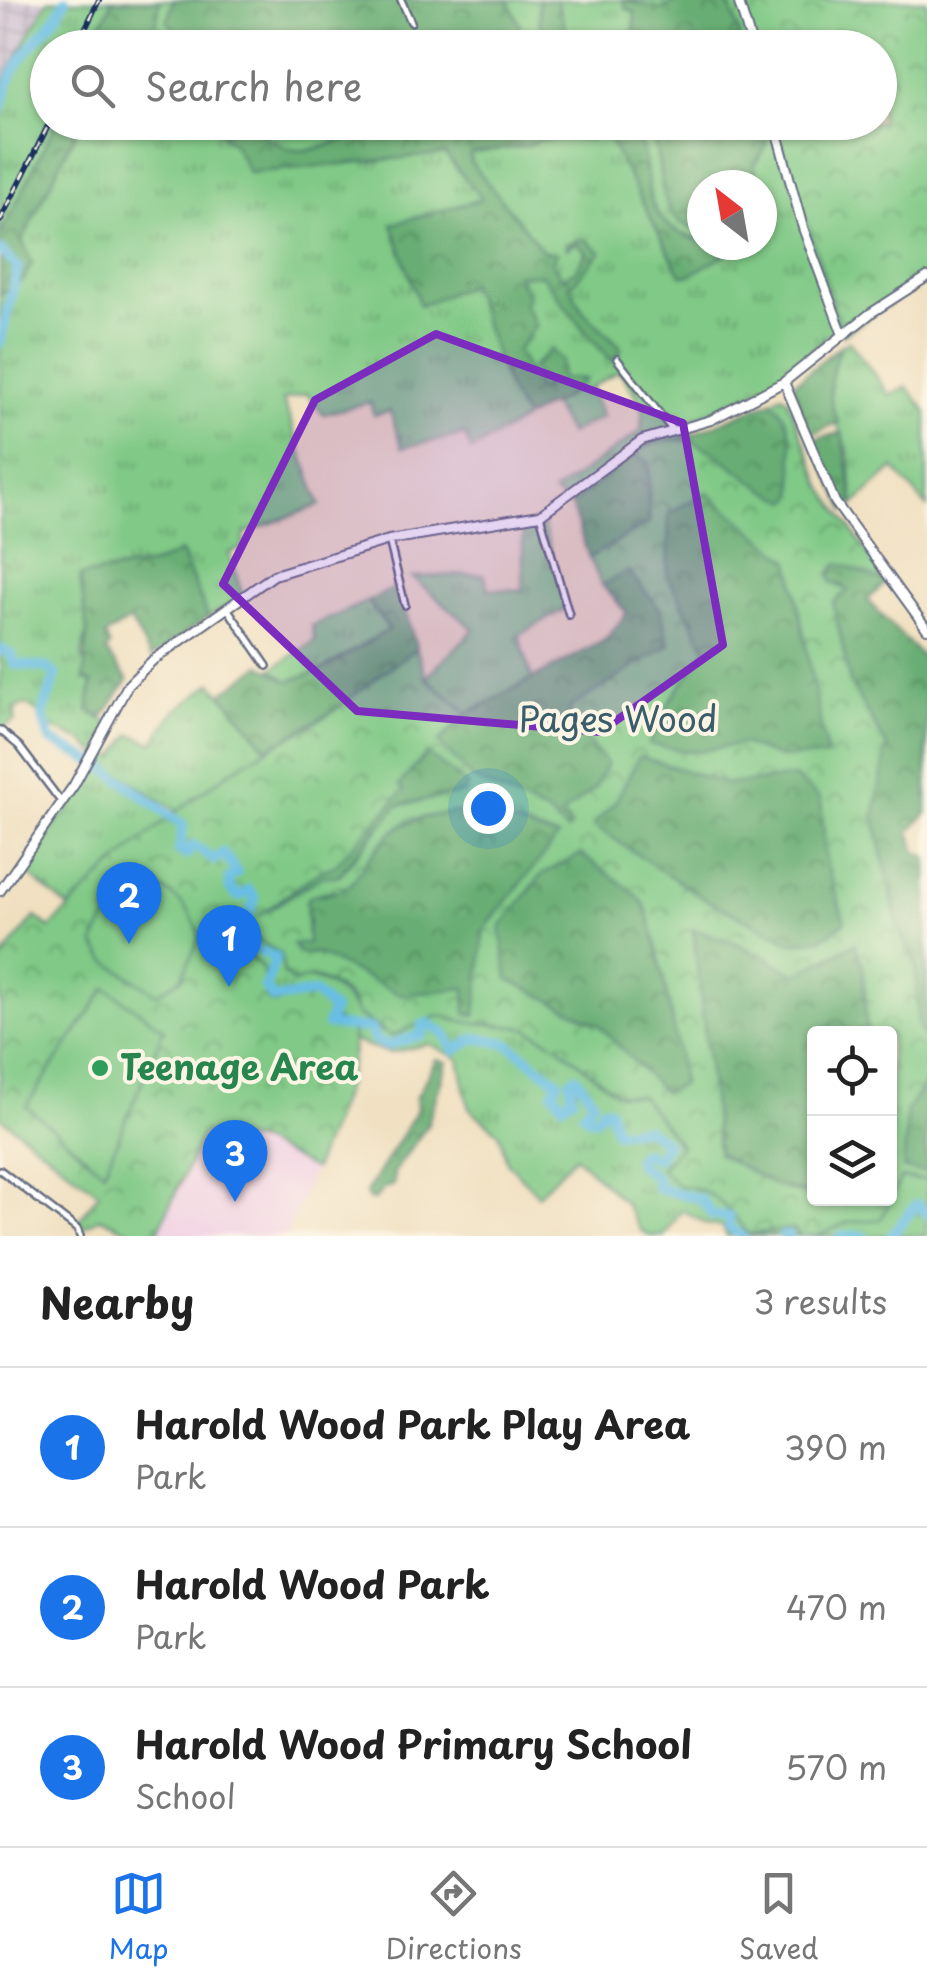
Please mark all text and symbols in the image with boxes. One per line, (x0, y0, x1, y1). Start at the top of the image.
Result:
search box (30, 30, 897, 140)
text: Search here (145, 57, 362, 114)
icon: search (65, 58, 120, 113)
north arrow (687, 170, 777, 260)
park label: Pages Wood (519, 691, 717, 744)
your location (463, 783, 514, 834)
pin: 2 (96, 862, 162, 944)
pin: 1 (196, 904, 262, 987)
map controls (807, 1026, 897, 1206)
button: locate (807, 1026, 897, 1116)
place label: Teenage Area (120, 1039, 359, 1092)
marker: Teenage Area (89, 1057, 111, 1079)
button: layers (807, 1116, 897, 1206)
pin: 3 (202, 1120, 268, 1202)
text: Nearby (40, 1270, 194, 1333)
text: 3 results (753, 1277, 887, 1325)
text: Harold Wood Park Play Area (135, 1395, 691, 1452)
text: 1 (65, 1423, 80, 1471)
text: 390 m (784, 1423, 887, 1471)
text: Park (135, 1452, 207, 1500)
text: Harold Wood Park (135, 1555, 490, 1612)
text: 2 (61, 1583, 84, 1631)
text: 470 m (786, 1583, 887, 1631)
text: Park (135, 1612, 207, 1660)
text: Harold Wood Primary School (135, 1715, 692, 1772)
text: 3 (62, 1743, 83, 1791)
text: 570 m (785, 1743, 887, 1791)
text: School (135, 1772, 236, 1820)
tab: Map (109, 1866, 168, 1969)
tab: Directions (386, 1866, 522, 1969)
tab: Saved (739, 1866, 818, 1969)

